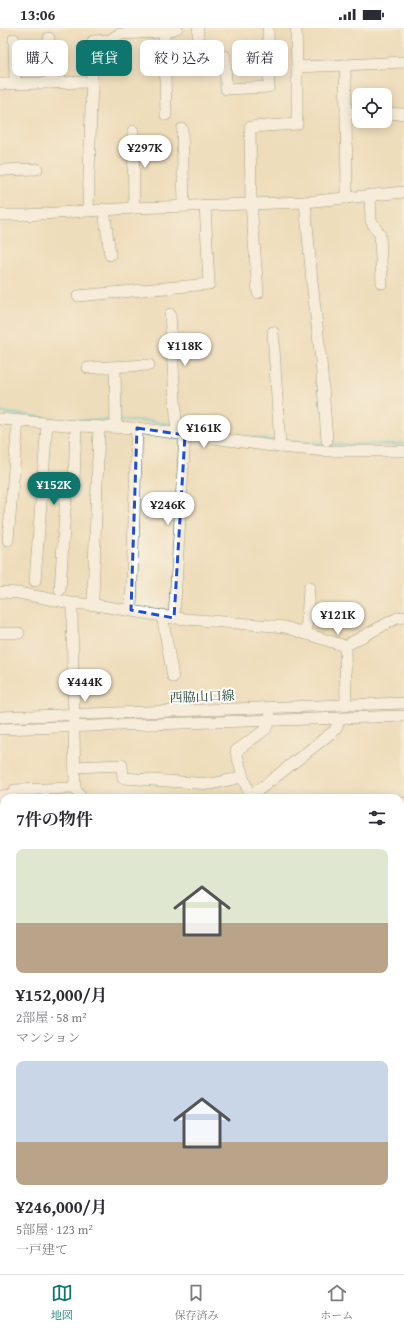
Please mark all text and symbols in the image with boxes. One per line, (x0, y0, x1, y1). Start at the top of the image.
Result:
text: 13:06 (20, 4, 55, 25)
chip: 購入 (12, 40, 68, 76)
chip: 賃貸 (76, 40, 132, 76)
chip: 絞り込み (140, 40, 224, 76)
chip: 新着 (232, 40, 288, 76)
map controls (352, 88, 392, 128)
button: locate (352, 88, 392, 128)
pin: ¥297K (117, 135, 173, 169)
text: ¥297K (127, 138, 163, 157)
pin: ¥118K (157, 333, 213, 367)
text: ¥118K (167, 336, 203, 355)
pin: ¥161K (176, 415, 232, 449)
text: ¥161K (186, 418, 222, 437)
pin: ¥152K (26, 472, 82, 506)
text: ¥152K (36, 475, 72, 494)
pin: ¥246K (140, 492, 196, 526)
text: ¥246K (150, 495, 186, 514)
pin: ¥121K (310, 602, 366, 636)
text: ¥121K (320, 605, 356, 624)
pin: ¥444K (57, 669, 113, 703)
text: ¥444K (67, 672, 103, 691)
street label: 西脇山口線 (169, 686, 235, 707)
text: 7件の物件 (16, 806, 93, 831)
icon: filters (366, 807, 388, 829)
icon: home (166, 875, 238, 947)
text: ¥152,000/月 (16, 982, 108, 1007)
text: 2部屋 · 58 m² (16, 1008, 87, 1027)
text: マンション (16, 1028, 80, 1047)
icon: home (166, 1087, 238, 1159)
text: ¥246,000/月 (16, 1194, 108, 1219)
text: 5部屋 · 123 m² (16, 1220, 93, 1239)
text: 一戸建て (16, 1240, 68, 1259)
tab: 地図 (51, 1282, 73, 1323)
tab: 保存済み (174, 1282, 218, 1323)
tab: ホーム (320, 1282, 353, 1323)

